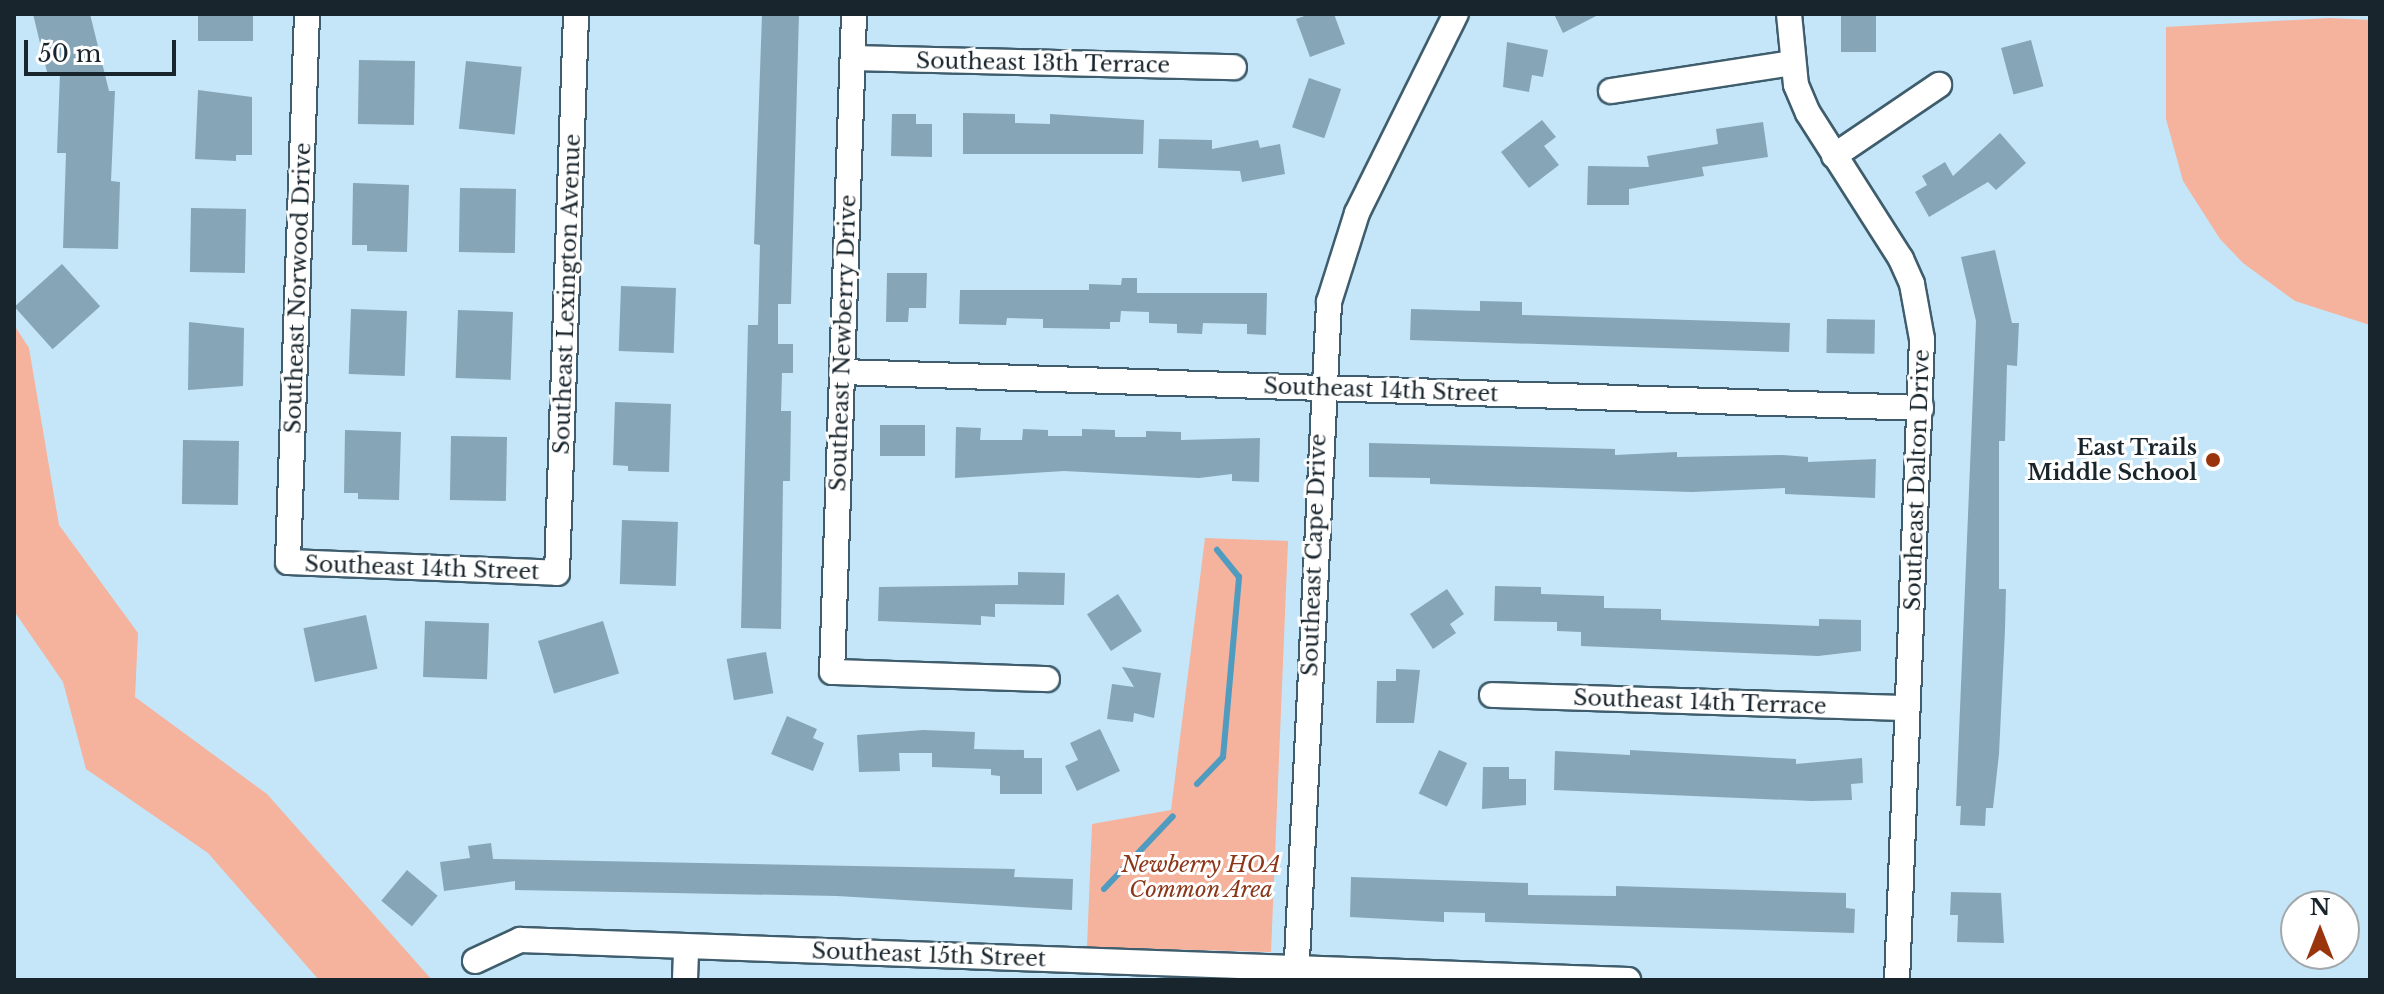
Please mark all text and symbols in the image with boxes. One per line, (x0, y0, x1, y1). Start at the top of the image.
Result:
scale bar (28, 24, 180, 74)
text: 50 m (38, 39, 101, 68)
street label: Southeast 13th Terrace (915, 48, 1171, 78)
street label: Southeast Lexington Avenue (548, 133, 586, 455)
street label: Southeast Norwood Drive (280, 142, 316, 434)
street label: Southeast Newberry Drive (825, 194, 861, 492)
street label: Southeast Dalton Drive (1899, 349, 1935, 611)
street label: Southeast 14th Street (1263, 373, 1499, 407)
street label: Southeast Cape Drive (1297, 433, 1331, 677)
place label: East Trails Middle School (2027, 434, 2197, 486)
marker: East Trails Middle School (2204, 451, 2222, 469)
street label: Southeast 14th Street (304, 551, 540, 585)
street label: Southeast 14th Terrace (1573, 684, 1827, 720)
park label: Newberry HOA Common Area (1121, 851, 1281, 902)
north arrow (2280, 890, 2360, 970)
text: N (2310, 894, 2330, 921)
street label: Southeast 15th Street (811, 938, 1047, 972)

